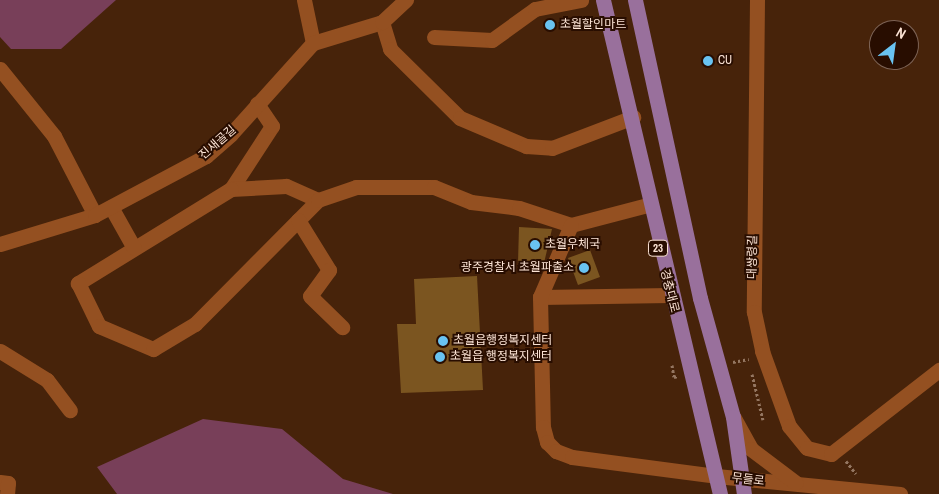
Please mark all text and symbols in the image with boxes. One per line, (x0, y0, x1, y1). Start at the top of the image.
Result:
place label: 초월할인마트 (560, 18, 626, 32)
marker: 초월할인마트 (544, 19, 556, 31)
north arrow (869, 20, 919, 70)
text: N (893, 23, 909, 43)
place label: CU (718, 54, 732, 68)
marker: CU (702, 55, 714, 67)
street label: 진새골길 (197, 123, 239, 163)
street label: 대쌍령길 (745, 235, 761, 279)
place label: 초월우체국 (545, 238, 600, 252)
marker: 초월우체국 (529, 239, 541, 251)
road number: 23 (647, 240, 669, 256)
place label: 광주경찰서 초월파출소 (461, 261, 574, 275)
marker: 광주경찰서 초월파출소 (578, 262, 590, 274)
street label: 경충대로 (657, 268, 681, 314)
place label: 초월읍행정복지센터 (453, 334, 552, 348)
marker: 초월읍행정복지센터 (437, 335, 449, 347)
place label: 초월읍 행정복지센터 (450, 350, 552, 364)
marker: 초월읍 행정복지센터 (434, 351, 446, 363)
street label: 무들로 (731, 471, 765, 489)

